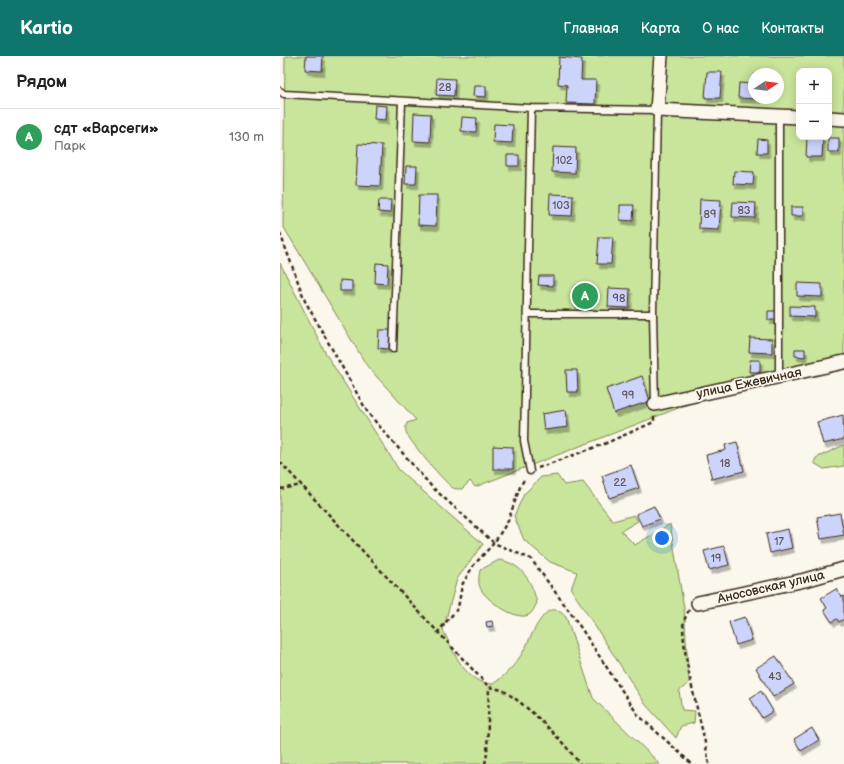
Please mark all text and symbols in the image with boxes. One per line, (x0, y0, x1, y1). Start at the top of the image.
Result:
text: Kartio (20, 17, 73, 40)
text: Главная (564, 20, 619, 37)
text: Карта (641, 20, 680, 37)
text: О нас (702, 20, 739, 37)
text: Контакты (761, 20, 824, 37)
north arrow (748, 68, 784, 104)
map controls (796, 68, 832, 140)
button: + (796, 68, 832, 104)
text: Рядом (16, 72, 67, 92)
house number: 28 (439, 81, 451, 94)
button: − (796, 104, 832, 140)
text: сдт «Варсеги» (54, 119, 159, 138)
text: A (25, 129, 33, 145)
text: 130 m (229, 129, 264, 145)
text: Парк (54, 138, 86, 154)
house number: 102 (555, 154, 573, 167)
house number: 103 (552, 199, 570, 212)
house number: 83 (737, 204, 751, 217)
house number: 89 (704, 208, 716, 221)
pin: A (572, 281, 598, 311)
house number: 98 (613, 292, 625, 305)
street label: улица Ежевичная (695, 364, 803, 402)
house number: 99 (622, 389, 634, 402)
house number: 18 (720, 457, 730, 470)
house number: 22 (614, 476, 627, 489)
your location (652, 528, 672, 548)
house number: 17 (774, 535, 784, 548)
house number: 19 (711, 552, 721, 565)
street label: Аносовская улица (715, 567, 826, 607)
house number: 43 (768, 670, 782, 683)

